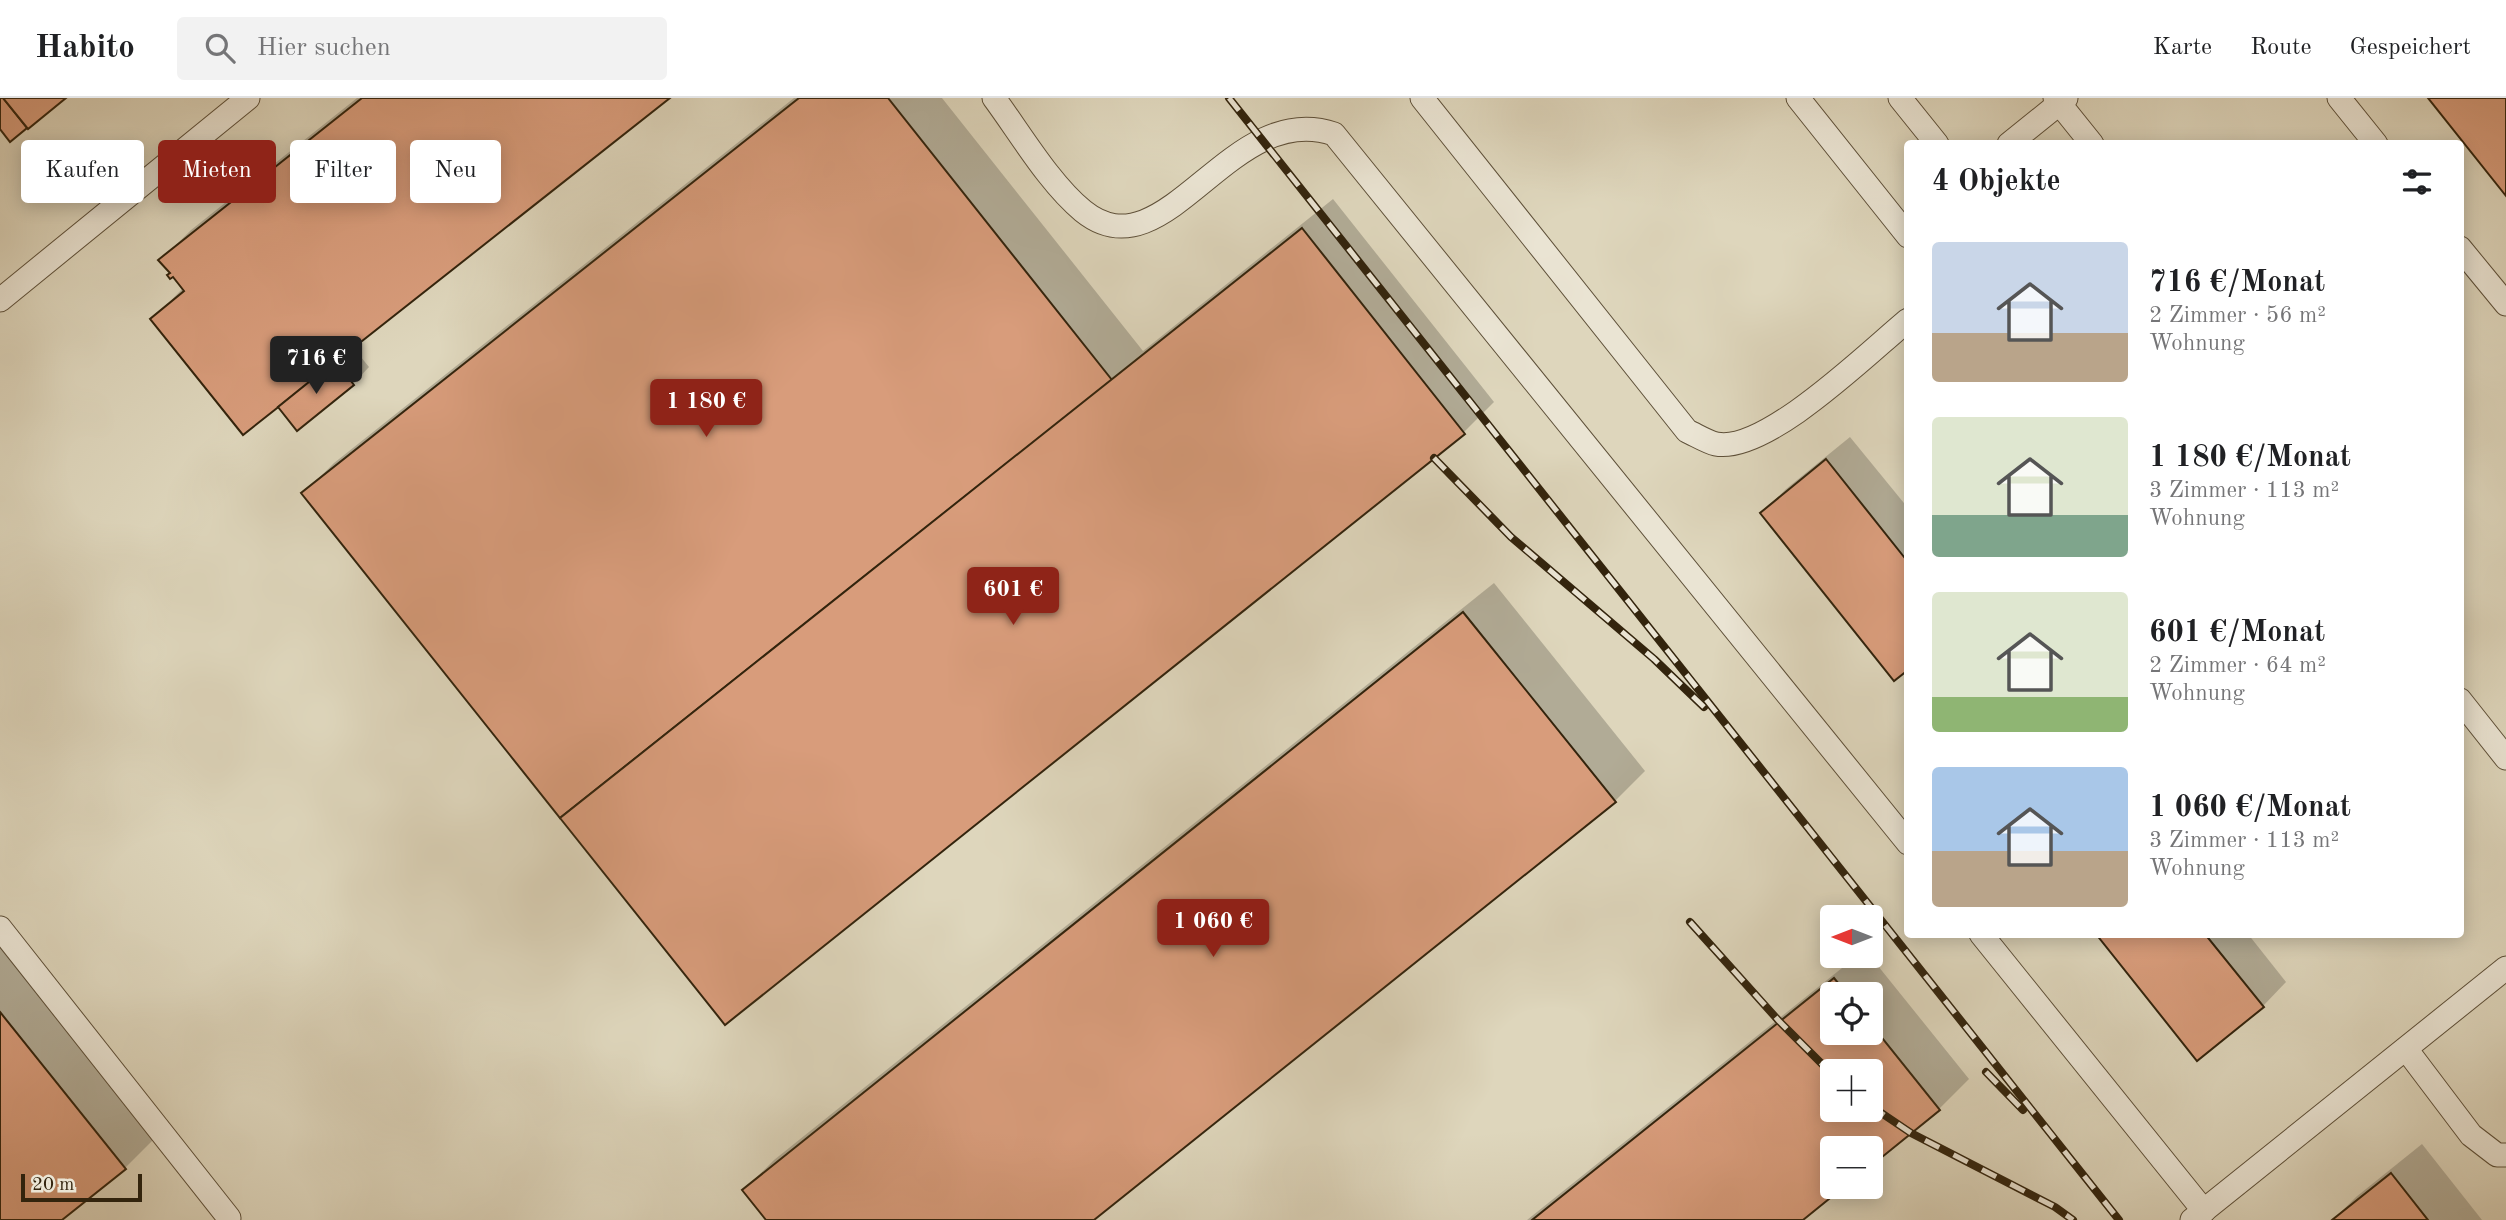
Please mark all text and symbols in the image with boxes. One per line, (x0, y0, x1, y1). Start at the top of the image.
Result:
search box (177, 17, 667, 80)
icon: search (201, 29, 239, 67)
text: Habito (35, 32, 135, 65)
text: Hier suchen (257, 35, 391, 61)
text: Karte (2153, 36, 2212, 60)
text: Route (2250, 36, 2312, 60)
text: Gespeichert (2350, 36, 2471, 60)
chip: Kaufen (21, 140, 144, 203)
chip: Mieten (158, 140, 276, 203)
chip: Filter (290, 140, 396, 203)
chip: Neu (410, 140, 501, 203)
icon: filters (2398, 163, 2436, 201)
text: 4 Objekte (1932, 167, 2061, 197)
text: 716 €/Monat (2149, 268, 2325, 298)
icon: home (1988, 270, 2072, 354)
text: 2 Zimmer · 56 m² (2149, 304, 2326, 327)
text: Wohnung (2149, 332, 2245, 355)
pin: 716 € (267, 336, 365, 396)
text: 716 € (286, 347, 346, 370)
pin: 1 180 € (641, 380, 771, 439)
text: 1 180 € (666, 390, 746, 413)
text: 1 180 €/Monat (2149, 443, 2351, 473)
icon: home (1988, 445, 2072, 529)
text: 3 Zimmer · 113 m² (2149, 479, 2339, 502)
text: Wohnung (2149, 507, 2245, 530)
pin: 601 € (964, 568, 1062, 627)
text: 601 € (983, 578, 1043, 601)
text: 601 €/Monat (2149, 618, 2325, 648)
icon: home (1988, 620, 2072, 704)
text: 2 Zimmer · 64 m² (2149, 654, 2326, 677)
text: Wohnung (2149, 682, 2245, 705)
text: 1 060 €/Monat (2149, 793, 2351, 823)
icon: home (1988, 795, 2072, 879)
text: 3 Zimmer · 113 m² (2149, 829, 2339, 852)
text: Wohnung (2149, 857, 2245, 880)
pin: 1 060 € (1148, 900, 1278, 959)
north arrow (1820, 905, 1883, 968)
map controls (1820, 905, 1883, 1199)
text: 1 060 € (1173, 910, 1253, 933)
button: locate (1820, 982, 1883, 1045)
button: + (1820, 1059, 1883, 1122)
button: − (1820, 1136, 1883, 1199)
scale bar (21, 1171, 142, 1203)
text: 20 m (32, 1176, 74, 1195)

